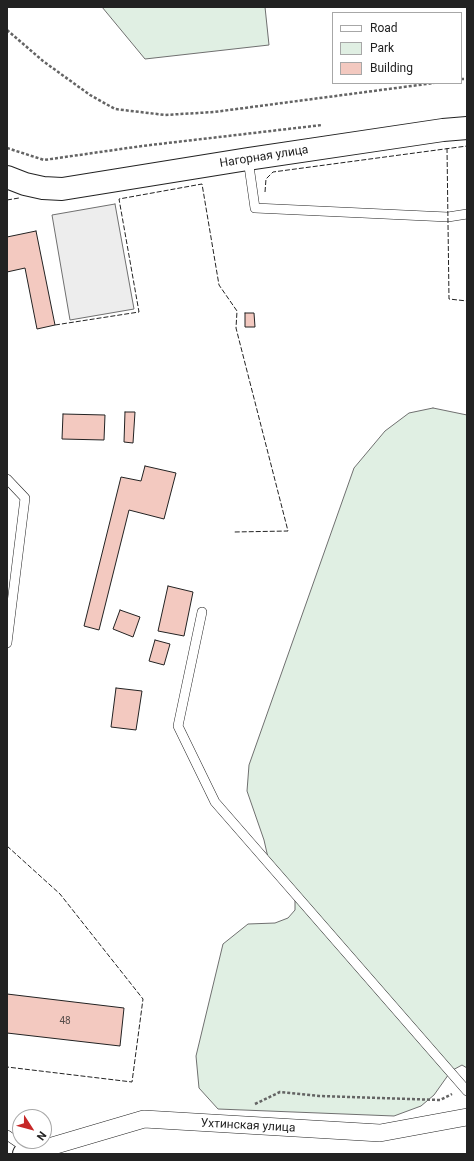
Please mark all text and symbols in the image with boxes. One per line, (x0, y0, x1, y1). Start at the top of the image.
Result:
legend (332, 12, 462, 84)
text: Road (370, 21, 398, 35)
text: Park (370, 41, 394, 55)
text: Building (370, 61, 413, 75)
street label: Нагорная улица (219, 143, 309, 171)
house number: 48 (59, 1015, 71, 1027)
north arrow (12, 1109, 52, 1149)
street label: Ухтинская улица (200, 1116, 296, 1136)
text: N (34, 1129, 49, 1143)

